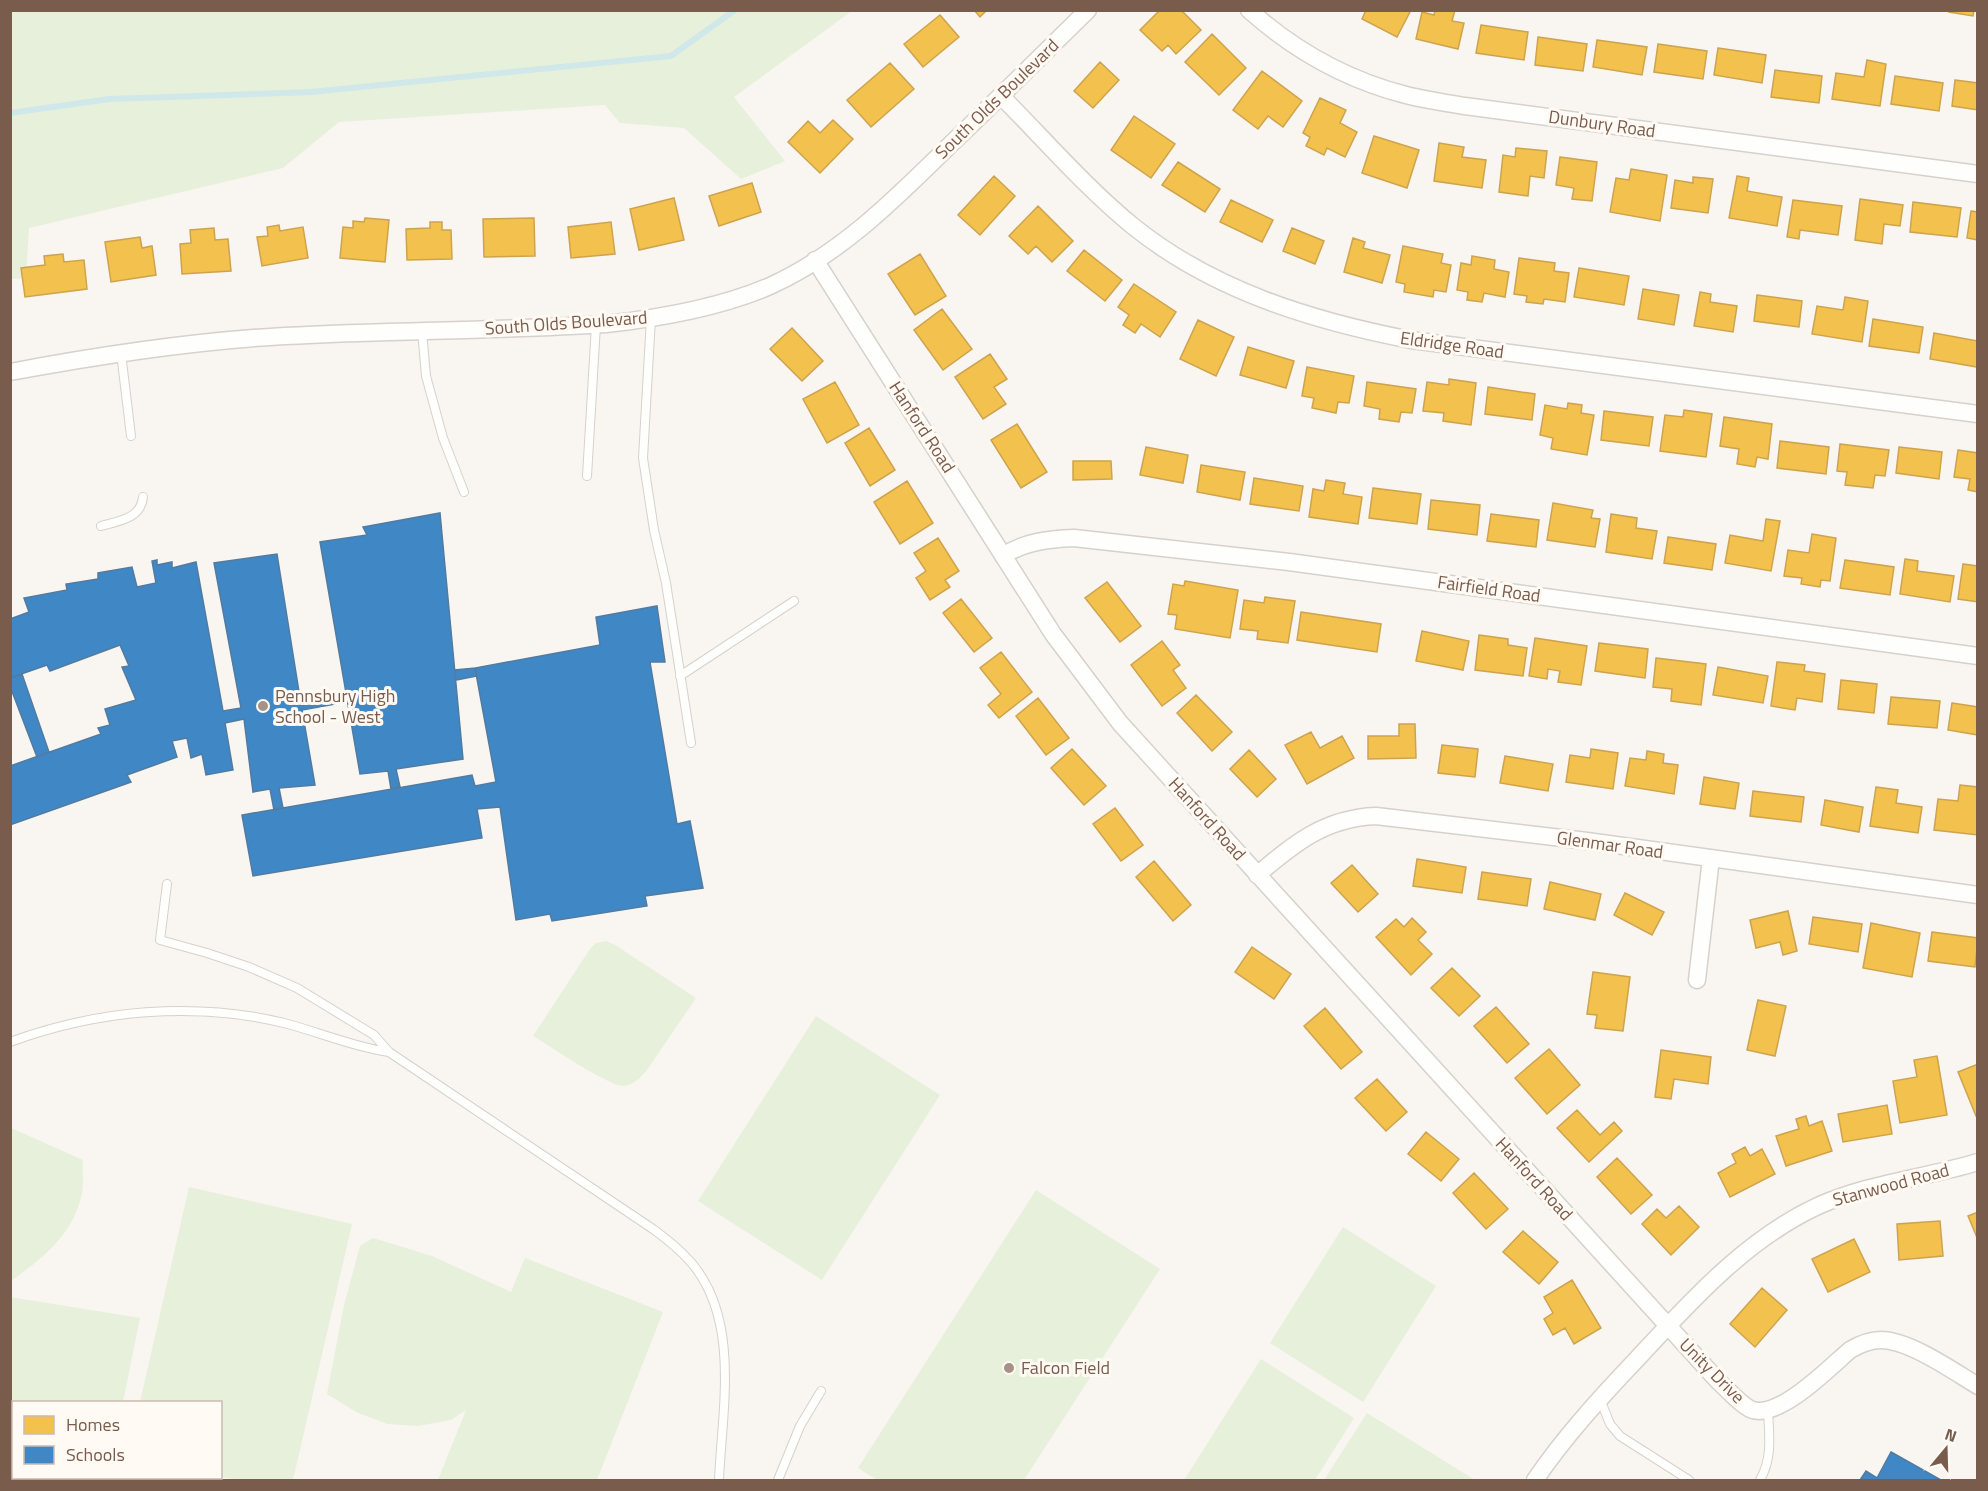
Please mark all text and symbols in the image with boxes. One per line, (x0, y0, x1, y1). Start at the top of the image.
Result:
street label: South Olds Boulevard (929, 32, 1065, 165)
street label: Dunbury Road (1547, 103, 1657, 144)
street label: South Olds Boulevard (484, 303, 648, 342)
street label: Eldridge Road (1398, 324, 1506, 365)
street label: Hanford Road (883, 376, 962, 478)
street label: Fairfield Road (1436, 568, 1542, 609)
place label: Pennsbury High School - West (275, 682, 395, 730)
marker: Pennsbury High School - West (256, 699, 270, 713)
street label: Hanford Road (1162, 771, 1252, 867)
street label: Glenmar Road (1555, 824, 1665, 865)
street label: Hanford Road (1489, 1131, 1579, 1227)
street label: Stanwood Road (1830, 1156, 1952, 1213)
street label: Unity Drive (1673, 1332, 1751, 1410)
place label: Falcon Field (1021, 1354, 1110, 1381)
marker: Falcon Field (1002, 1361, 1016, 1375)
legend (12, 1401, 222, 1479)
text: Homes (66, 1411, 120, 1438)
north arrow (1916, 1419, 1976, 1479)
text: N (1942, 1422, 1960, 1448)
text: Schools (66, 1441, 125, 1468)

